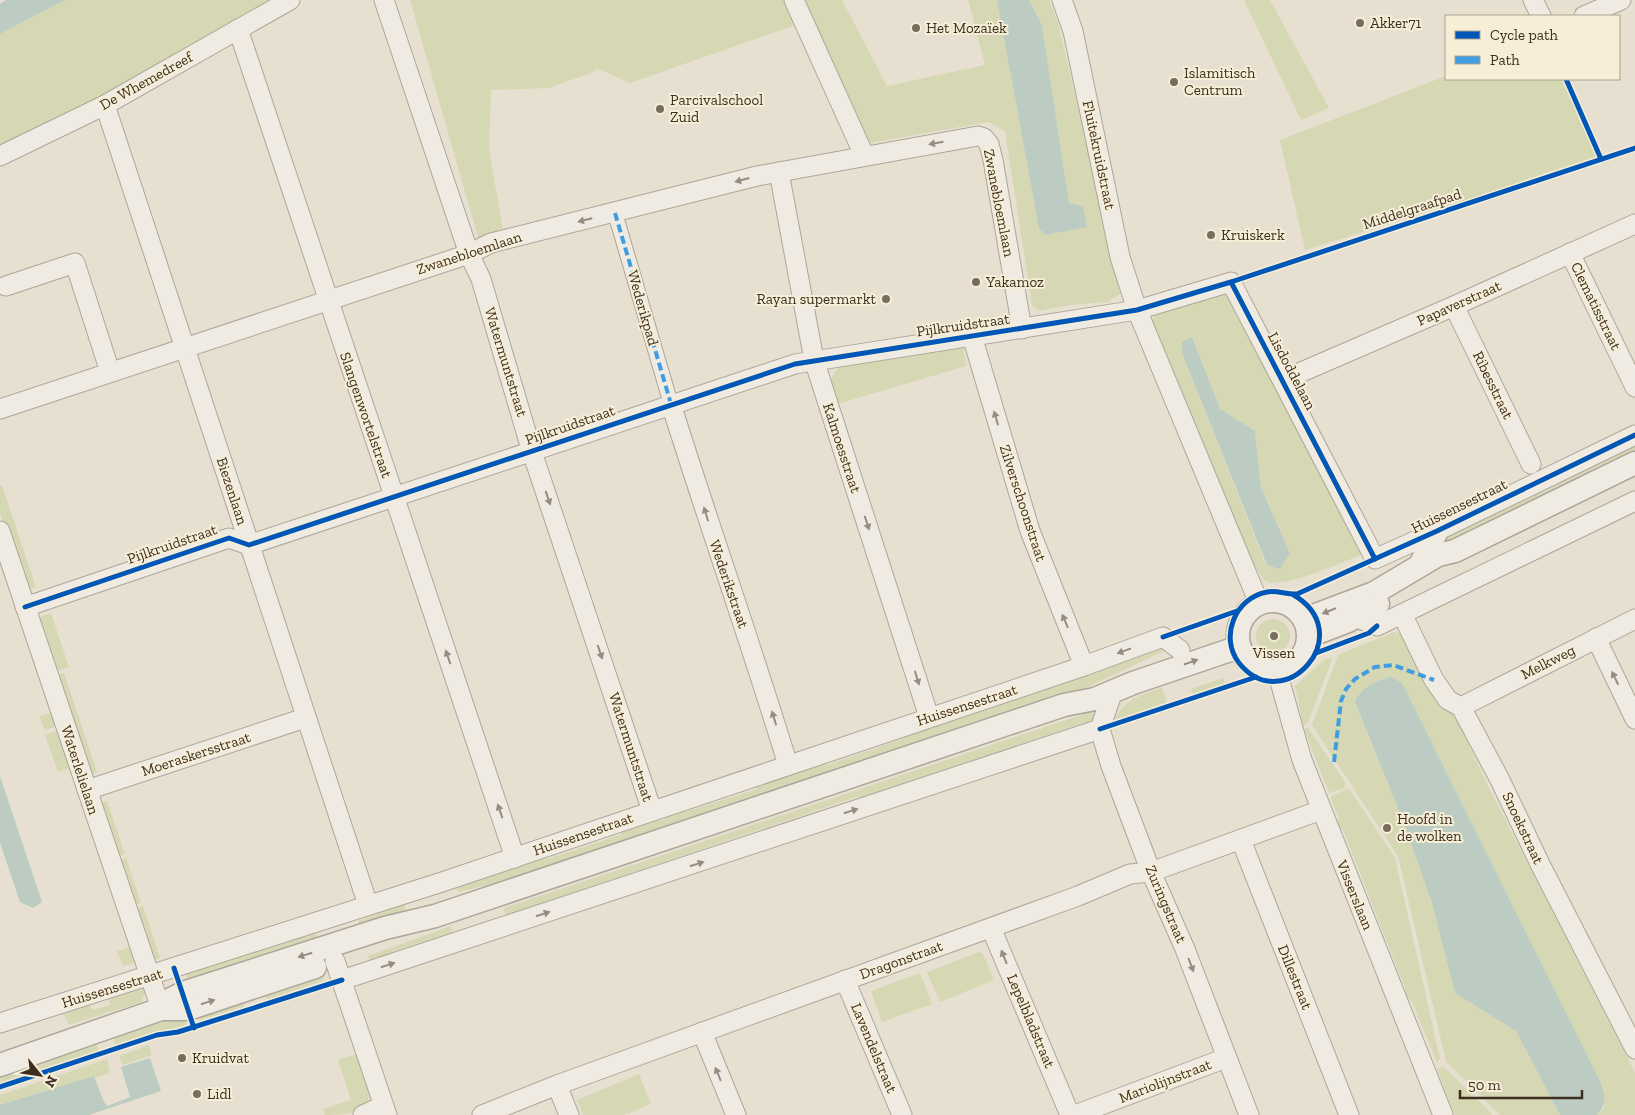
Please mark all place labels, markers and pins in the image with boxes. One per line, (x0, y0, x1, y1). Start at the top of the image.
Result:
place label: Akker71 (1370, 14, 1421, 32)
marker: Akker71 (1354, 17, 1366, 29)
place label: Het Mozaïek (926, 19, 1007, 37)
marker: Het Mozaïek (910, 22, 922, 34)
place label: Islamitisch Centrum (1184, 64, 1256, 99)
marker: Islamitisch Centrum (1168, 76, 1180, 88)
place label: Parcivalschool Zuid (670, 91, 763, 126)
marker: Parcivalschool Zuid (654, 103, 666, 115)
place label: Kruiskerk (1221, 226, 1285, 244)
marker: Kruiskerk (1205, 229, 1217, 241)
place label: Yakamoz (985, 273, 1044, 291)
marker: Yakamoz (970, 276, 982, 288)
place label: Rayan supermarkt (757, 290, 876, 308)
marker: Rayan supermarkt (880, 293, 892, 305)
marker: Vissen (1268, 630, 1280, 642)
place label: Vissen (1252, 644, 1296, 662)
place label: Hoofd in de wolken (1397, 810, 1462, 845)
marker: Hoofd in de wolken (1381, 822, 1393, 834)
place label: Kruidvat (192, 1049, 250, 1067)
marker: Kruidvat (176, 1052, 188, 1064)
place label: Lidl (207, 1085, 232, 1103)
marker: Lidl (191, 1088, 203, 1100)

